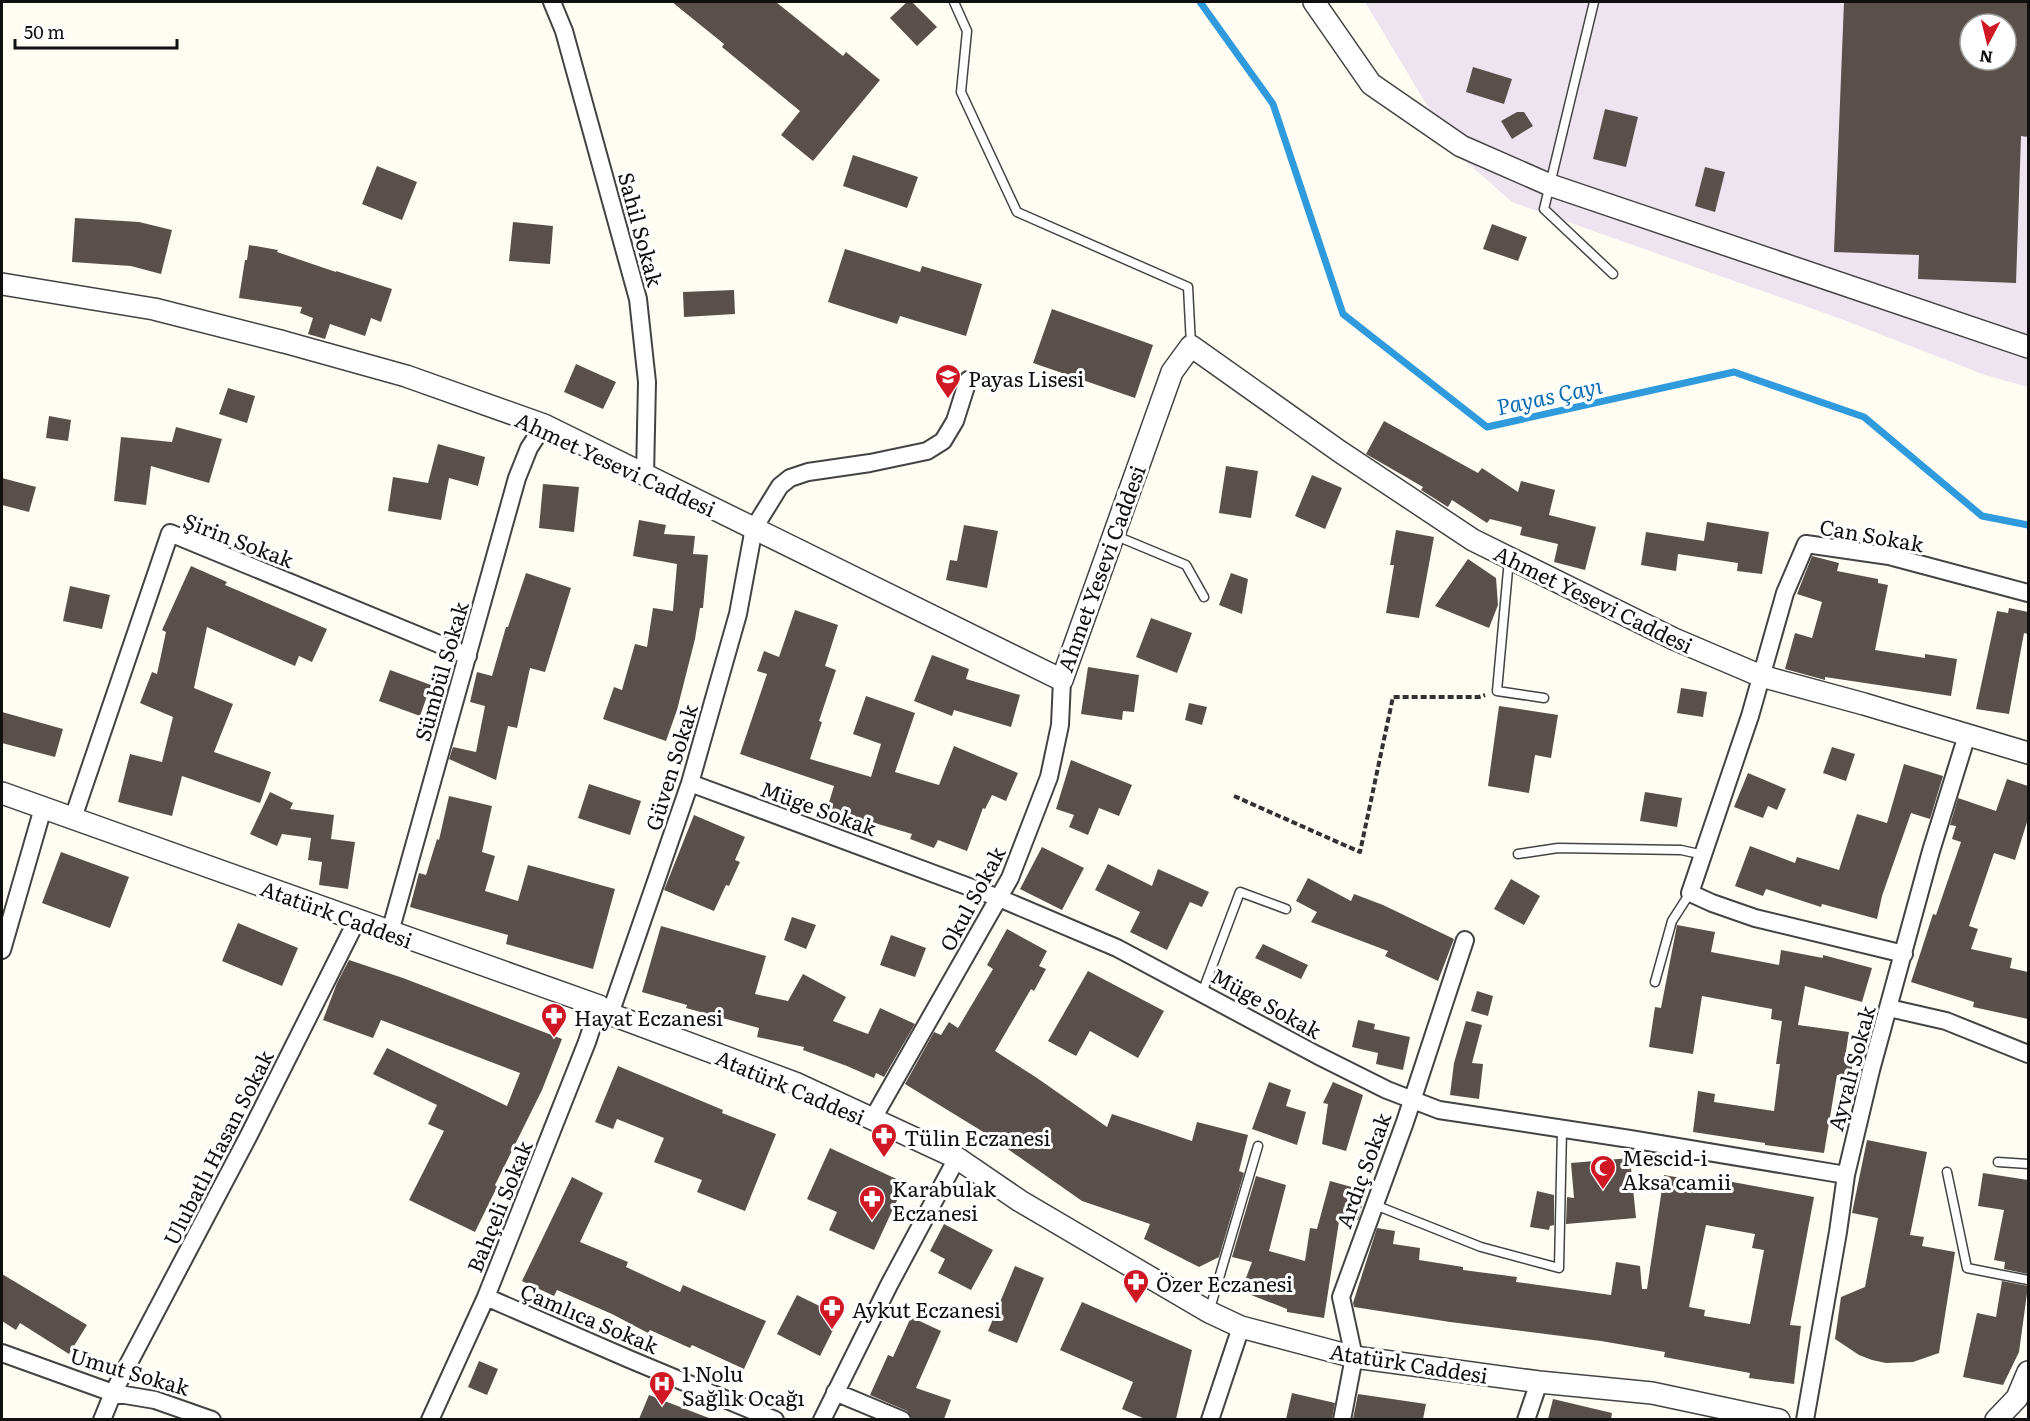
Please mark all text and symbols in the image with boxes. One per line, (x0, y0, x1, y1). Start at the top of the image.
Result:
scale bar (15, 12, 177, 50)
north arrow (1958, 12, 2018, 72)
text: 50 m (24, 18, 65, 45)
text: N (1978, 45, 1994, 71)
street label: Sahil Sokak (612, 168, 672, 290)
school or university icon: Payas Lisesi (933, 362, 963, 400)
place label: Payas Lisesi (968, 362, 1084, 393)
water label: Payas Çayı (1493, 368, 1605, 422)
street label: Ahmet Yesevi Caddesi (511, 403, 721, 523)
street label: Ahmet Yesevi Caddesi (1048, 460, 1152, 676)
street label: Şirin Sokak (179, 504, 299, 574)
street label: Can Sokak (1818, 510, 1927, 558)
street label: Ahmet Yesevi Caddesi (1489, 536, 1699, 660)
street label: Sümbül Sokak (405, 597, 475, 745)
street label: Güven Sokak (636, 700, 704, 834)
street label: Müge Sokak (757, 772, 882, 842)
street label: Okul Sokak (930, 840, 1012, 956)
street label: Atatürk Caddesi (257, 871, 417, 955)
street label: Müge Sokak (1206, 959, 1328, 1045)
pharmacy icon: Hayat Eczanesi (539, 1001, 569, 1039)
place label: Hayat Eczanesi (574, 1001, 723, 1032)
street label: Ayvalı Sokak (1818, 1002, 1882, 1134)
street label: Atatürk Caddesi (712, 1041, 870, 1131)
street label: Ulubatlı Hasan Sokak (154, 1044, 280, 1250)
street label: Ardıç Sokak (1327, 1108, 1397, 1232)
pharmacy icon: Tülin Eczanesi (869, 1121, 899, 1159)
place label: Tülin Eczanesi (904, 1121, 1051, 1152)
street label: Bahçeli Sokak (457, 1135, 539, 1277)
place label: Mescid-i Aksa camii (1622, 1141, 1731, 1196)
mosque icon: Mescid-i Aksa camii (1588, 1153, 1618, 1191)
place label: Karabulak Eczanesi (892, 1172, 997, 1227)
pharmacy icon: Karabulak Eczanesi (857, 1184, 887, 1222)
pharmacy icon: Özer Eczanesi (1121, 1267, 1151, 1305)
place label: Özer Eczanesi (1156, 1267, 1293, 1298)
street label: Çamlıca Sokak (516, 1274, 664, 1360)
pharmacy icon: Aykut Eczanesi (817, 1293, 847, 1331)
place label: Aykut Eczanesi (852, 1293, 1001, 1324)
street label: Atatürk Caddesi (1328, 1334, 1490, 1390)
street label: Umut Sokak (66, 1338, 194, 1402)
place label: 1 Nolu Sağlık Ocağı (682, 1357, 805, 1412)
hospital icon: 1 Nolu Sağlık Ocağı (647, 1369, 677, 1407)

